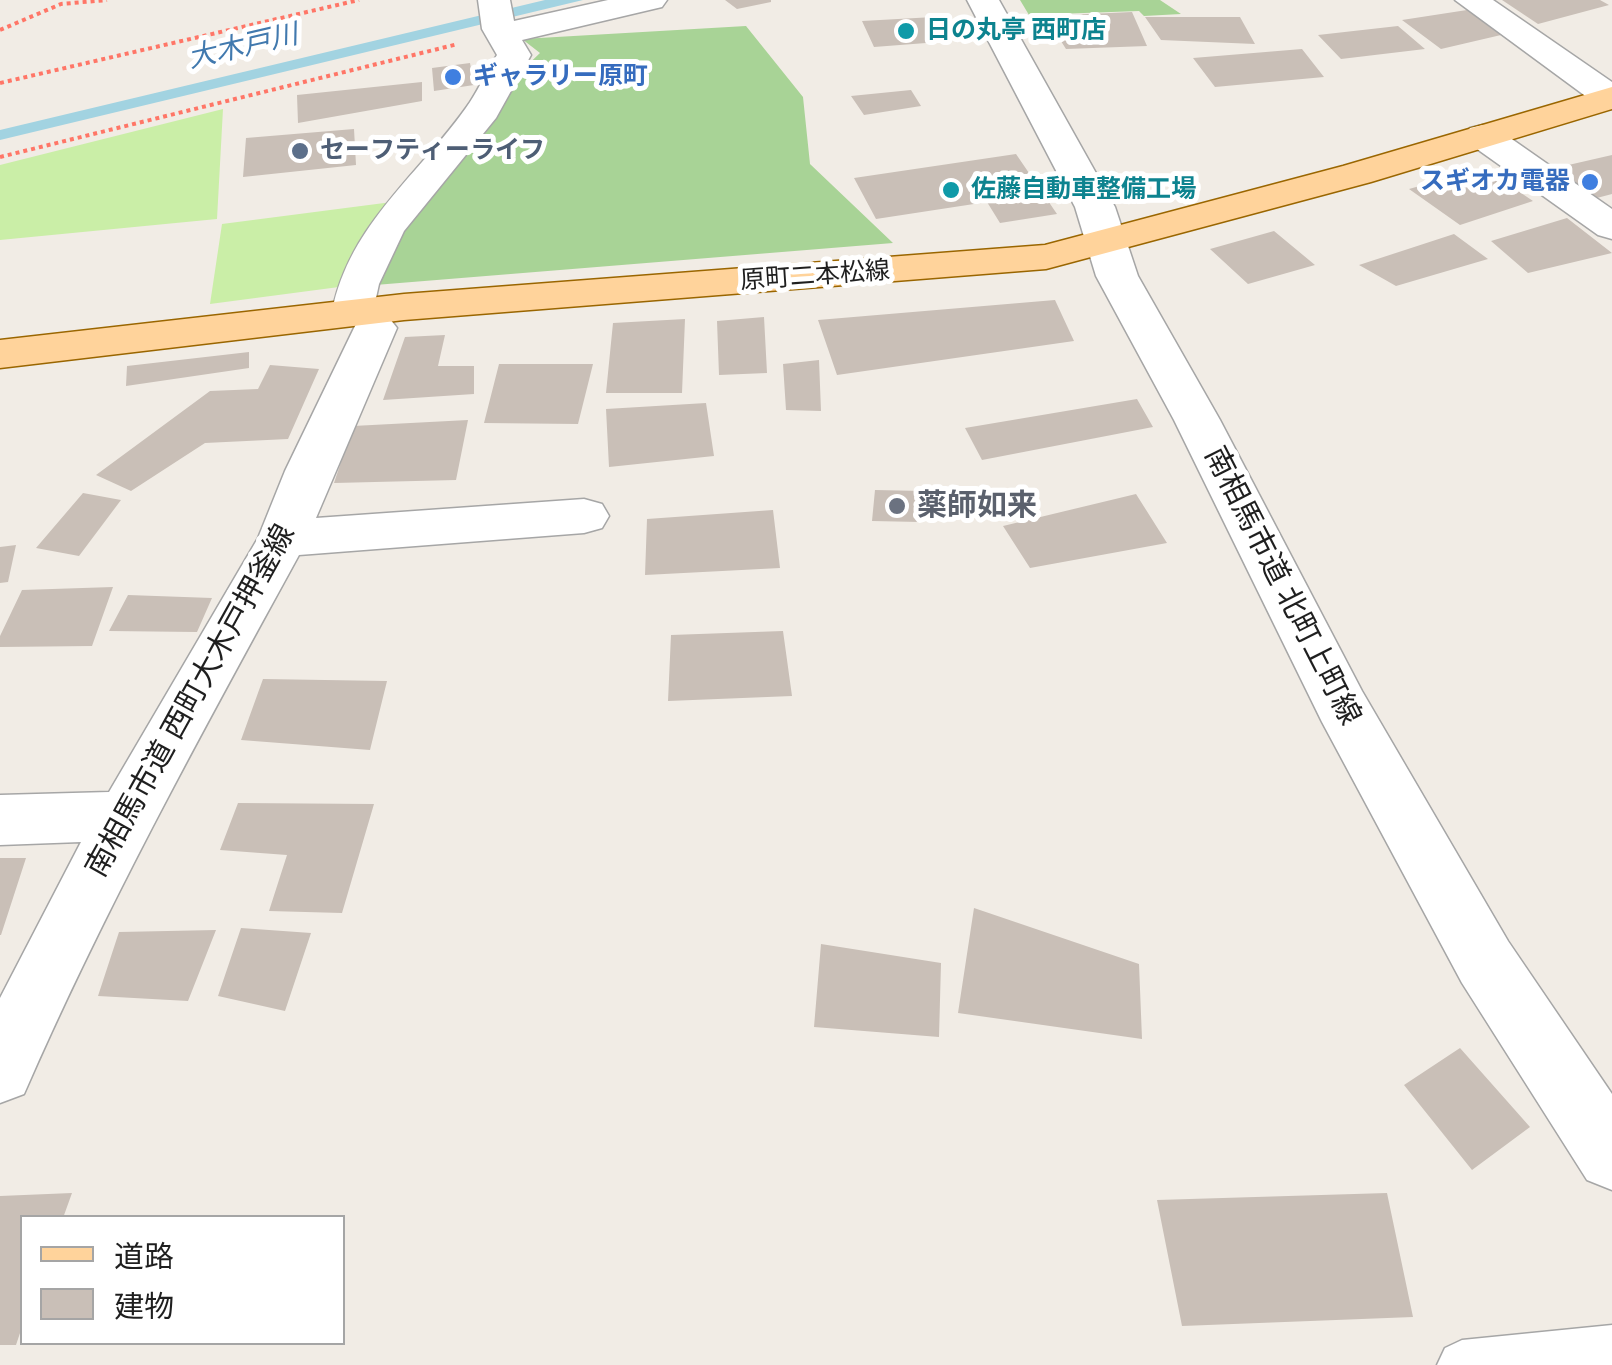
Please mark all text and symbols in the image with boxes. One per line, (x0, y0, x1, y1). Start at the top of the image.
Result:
place label: 日の丸亭 西町店 (926, 16, 1106, 46)
water label: 大木戸川 (185, 18, 301, 76)
marker: 日の丸亭 西町店 (895, 20, 917, 42)
place label: ギャラリー原町 (473, 62, 648, 92)
marker: ギャラリー原町 (442, 66, 464, 88)
place label: セーフティーライフ (320, 136, 545, 166)
marker: セーフティーライフ (289, 140, 311, 162)
place label: スギオカ電器 (1420, 167, 1570, 197)
marker: スギオカ電器 (1579, 171, 1601, 193)
place label: 佐藤自動車整備工場 (971, 175, 1196, 205)
marker: 佐藤自動車整備工場 (940, 179, 962, 201)
street label: 原町二本松線 (739, 256, 891, 296)
street label: 南相馬市道 北町上町線 (1196, 441, 1368, 731)
place label: 薬師如来 (917, 488, 1037, 524)
marker: 薬師如来 (886, 495, 908, 517)
street label: 南相馬市道 西町大木戸押釜線 (79, 519, 303, 883)
legend (20, 1215, 345, 1345)
text: 道路 (114, 1239, 174, 1275)
text: 建物 (114, 1289, 174, 1325)

